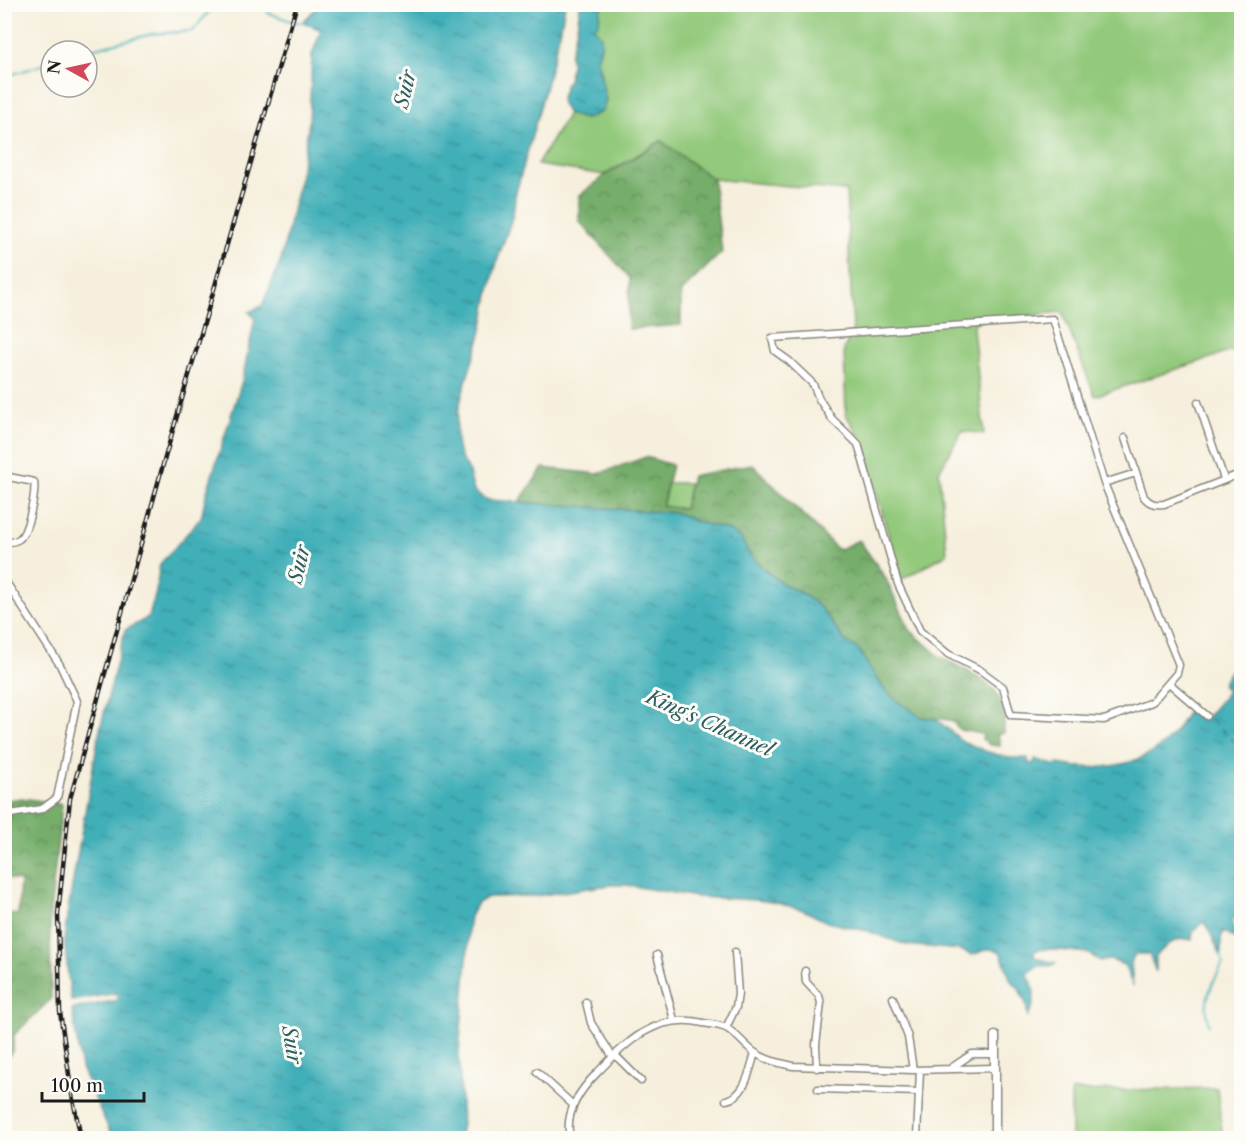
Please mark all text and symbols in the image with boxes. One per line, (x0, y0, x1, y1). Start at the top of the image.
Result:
north arrow (39, 39, 99, 99)
text: N (43, 59, 65, 75)
water label: Suir (389, 66, 421, 111)
water label: Suir (283, 541, 315, 586)
water label: King's Channel (641, 684, 779, 763)
water label: Suir (277, 1023, 307, 1067)
scale bar (42, 1065, 144, 1103)
text: 100 m (51, 1075, 103, 1097)

